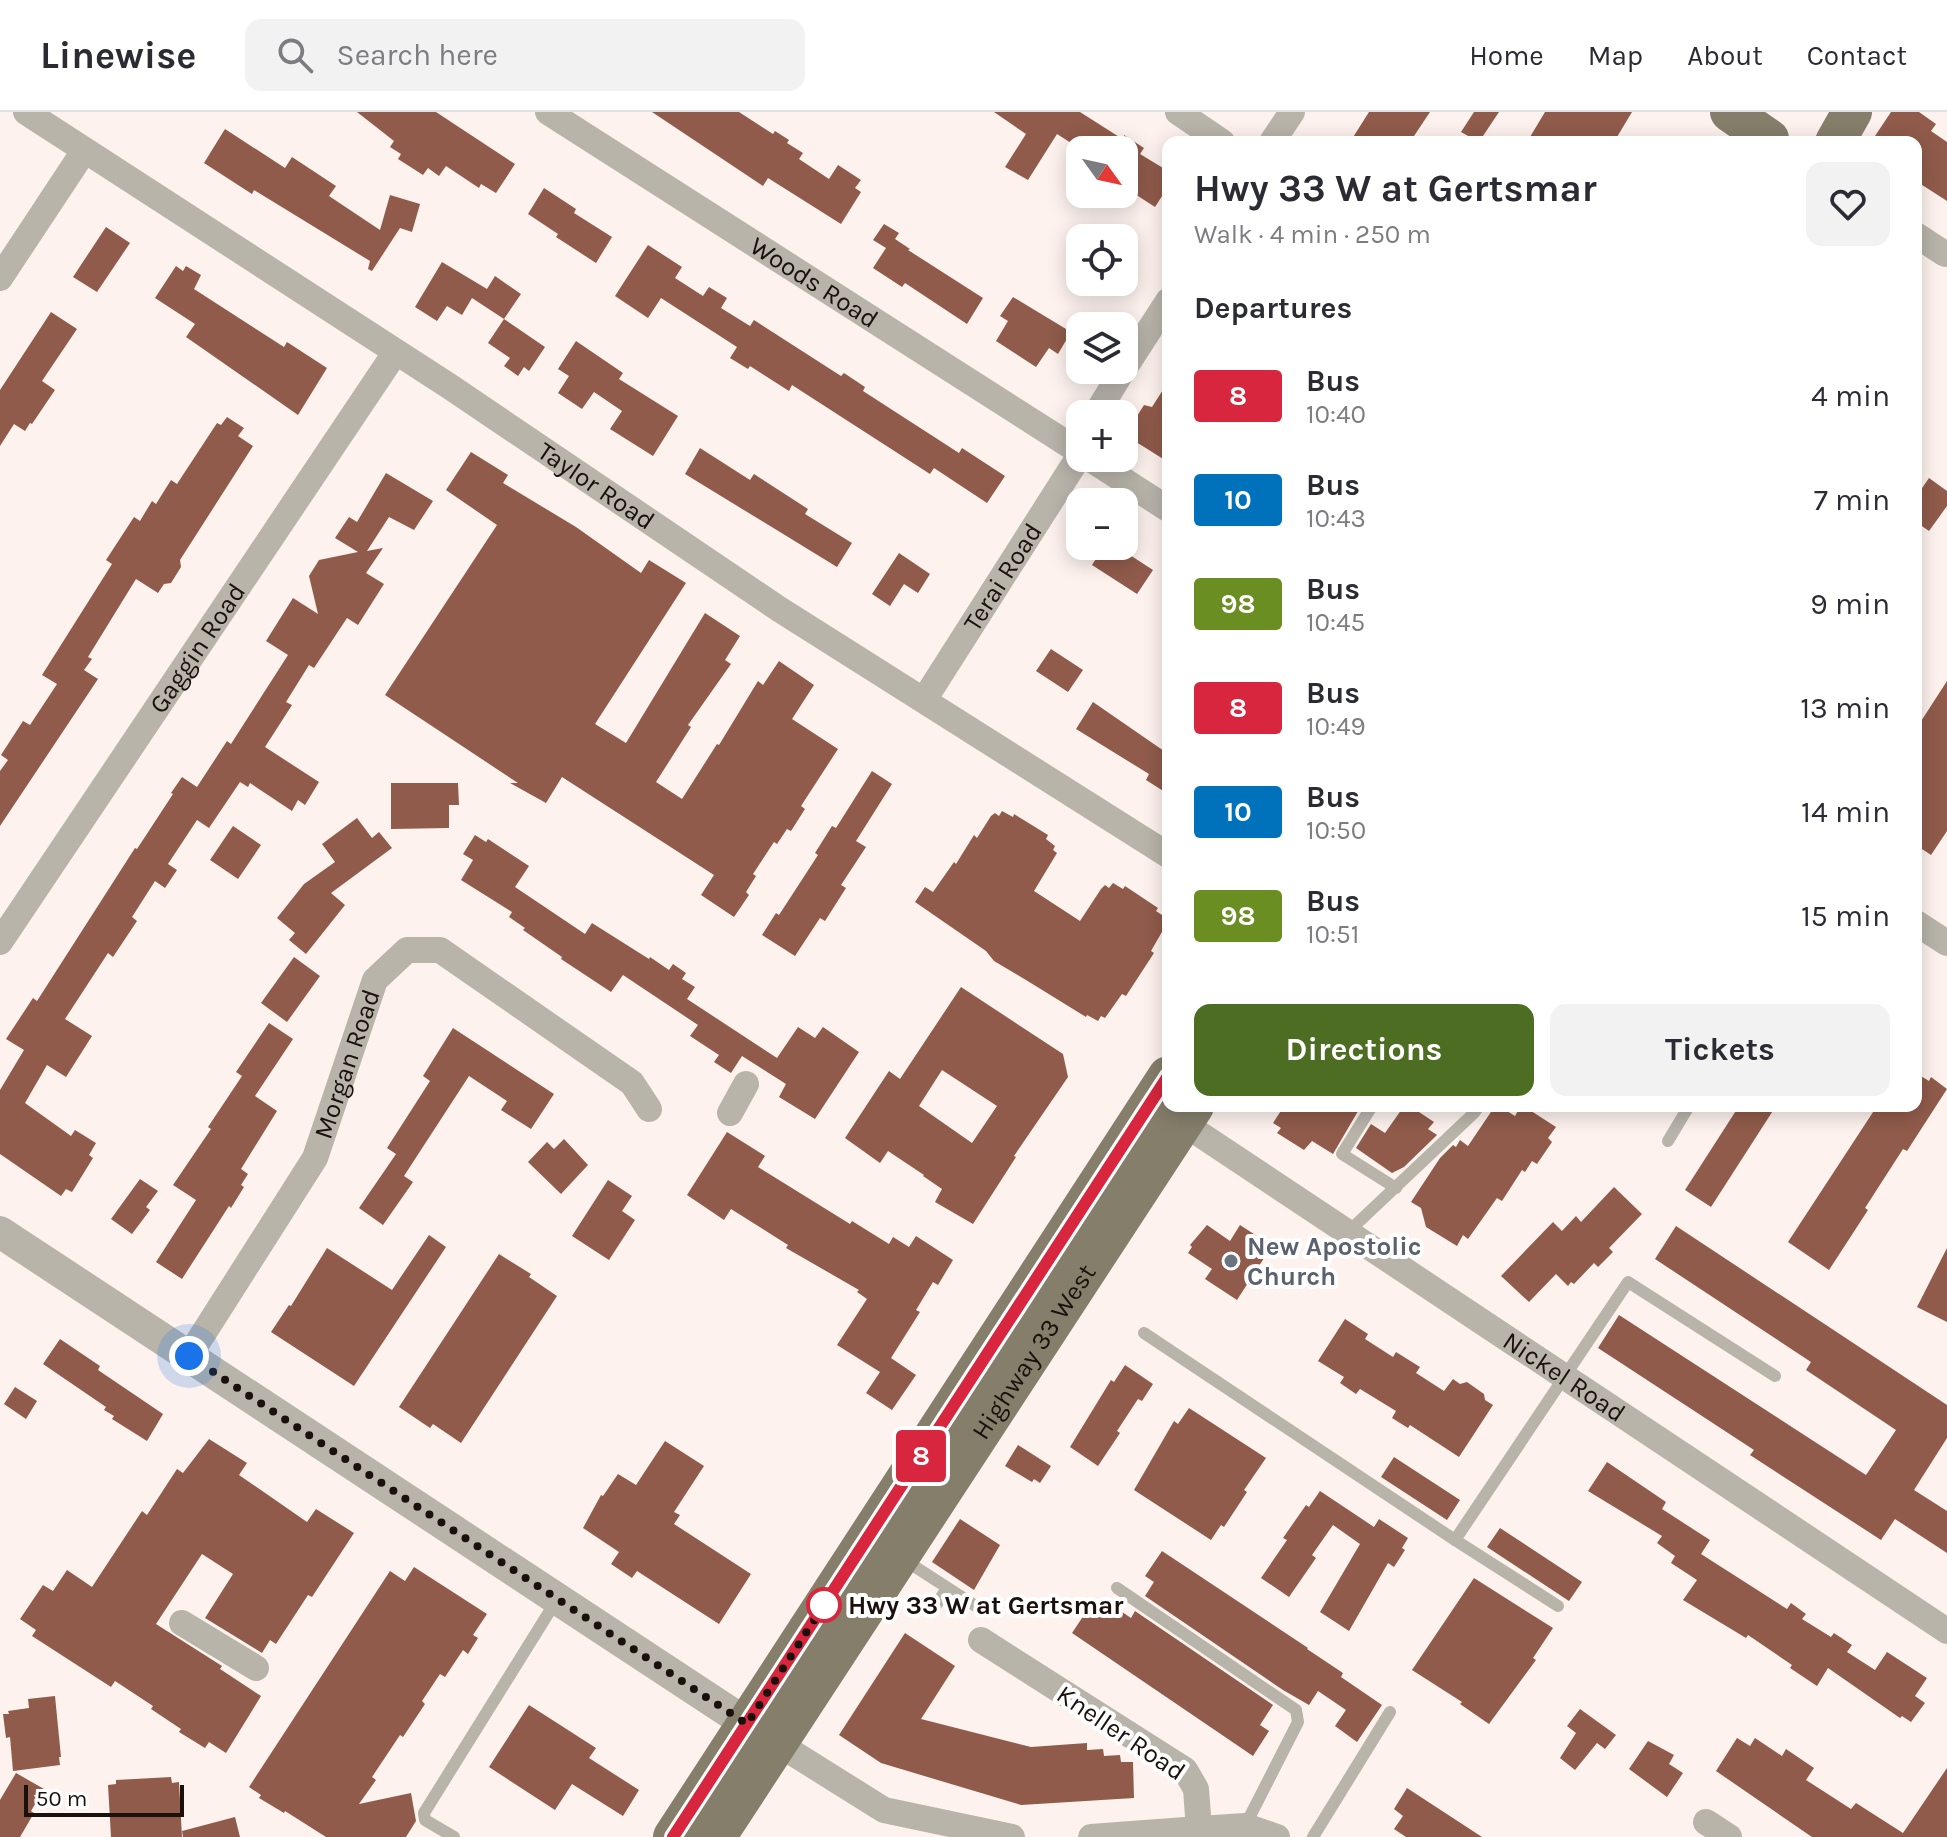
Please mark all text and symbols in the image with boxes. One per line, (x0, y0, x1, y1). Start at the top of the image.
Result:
search box (245, 19, 805, 91)
text: Linewise (40, 33, 197, 78)
icon: search (273, 33, 317, 77)
text: Search here (337, 37, 498, 73)
text: Home (1469, 39, 1544, 72)
text: Map (1588, 39, 1643, 72)
text: About (1687, 39, 1763, 72)
text: Contact (1807, 39, 1907, 72)
north arrow (1066, 136, 1138, 208)
map controls (1066, 136, 1138, 560)
button: heart (1806, 162, 1890, 246)
text: Hwy 33 W at Gertsmar (1194, 166, 1597, 211)
text: Walk · 4 min · 250 m (1194, 219, 1431, 250)
button: locate (1066, 224, 1138, 296)
street label: Woods Road (744, 230, 884, 335)
text: Departures (1194, 290, 1352, 326)
button: layers (1066, 312, 1138, 384)
text: Bus (1306, 363, 1360, 399)
text: 4 min (1811, 378, 1890, 414)
text: 8 (1229, 379, 1247, 412)
text: 10:40 (1306, 399, 1366, 430)
button: + (1066, 400, 1138, 472)
street label: Taylor Road (532, 435, 661, 536)
text: Bus (1306, 467, 1360, 503)
text: 7 min (1814, 482, 1890, 518)
text: 10 (1224, 483, 1252, 516)
button: − (1066, 488, 1138, 560)
text: 10:43 (1306, 503, 1366, 534)
street label: Terai Road (957, 517, 1048, 637)
text: Bus (1306, 571, 1360, 607)
street label: Gaggin Road (143, 577, 252, 719)
text: 9 min (1810, 586, 1890, 622)
text: 98 (1220, 587, 1256, 620)
text: 10:45 (1306, 607, 1365, 638)
text: Bus (1306, 675, 1360, 711)
text: 13 min (1800, 690, 1890, 726)
text: 8 (1229, 691, 1247, 724)
text: 10:49 (1306, 711, 1366, 742)
text: Bus (1306, 779, 1360, 815)
text: 14 min (1801, 794, 1890, 830)
text: 10 (1224, 795, 1252, 828)
text: 10:50 (1306, 815, 1366, 846)
text: Bus (1306, 883, 1360, 919)
text: 15 min (1801, 898, 1890, 934)
text: 98 (1220, 899, 1256, 932)
text: 10:51 (1306, 919, 1359, 950)
street label: Morgan Road (307, 985, 386, 1143)
button: Directions (1194, 1004, 1534, 1096)
button: Tickets (1550, 1004, 1890, 1096)
place label: New Apostolic Church (1247, 1231, 1421, 1292)
marker: New Apostolic Church (1222, 1252, 1240, 1270)
street label: Highway 33 West (965, 1258, 1102, 1445)
street label: Nickel Road (1497, 1325, 1631, 1428)
your location (169, 1336, 209, 1376)
line badge: 8 (895, 1430, 947, 1482)
text: 8 (912, 1439, 930, 1472)
marker: Hwy 33 W at Gertsmar (807, 1588, 841, 1622)
place label: Hwy 33 W at Gertsmar (848, 1590, 1124, 1621)
street label: Kneller Road (1051, 1679, 1191, 1787)
scale bar (24, 1781, 184, 1817)
text: 50 m (36, 1786, 87, 1812)

